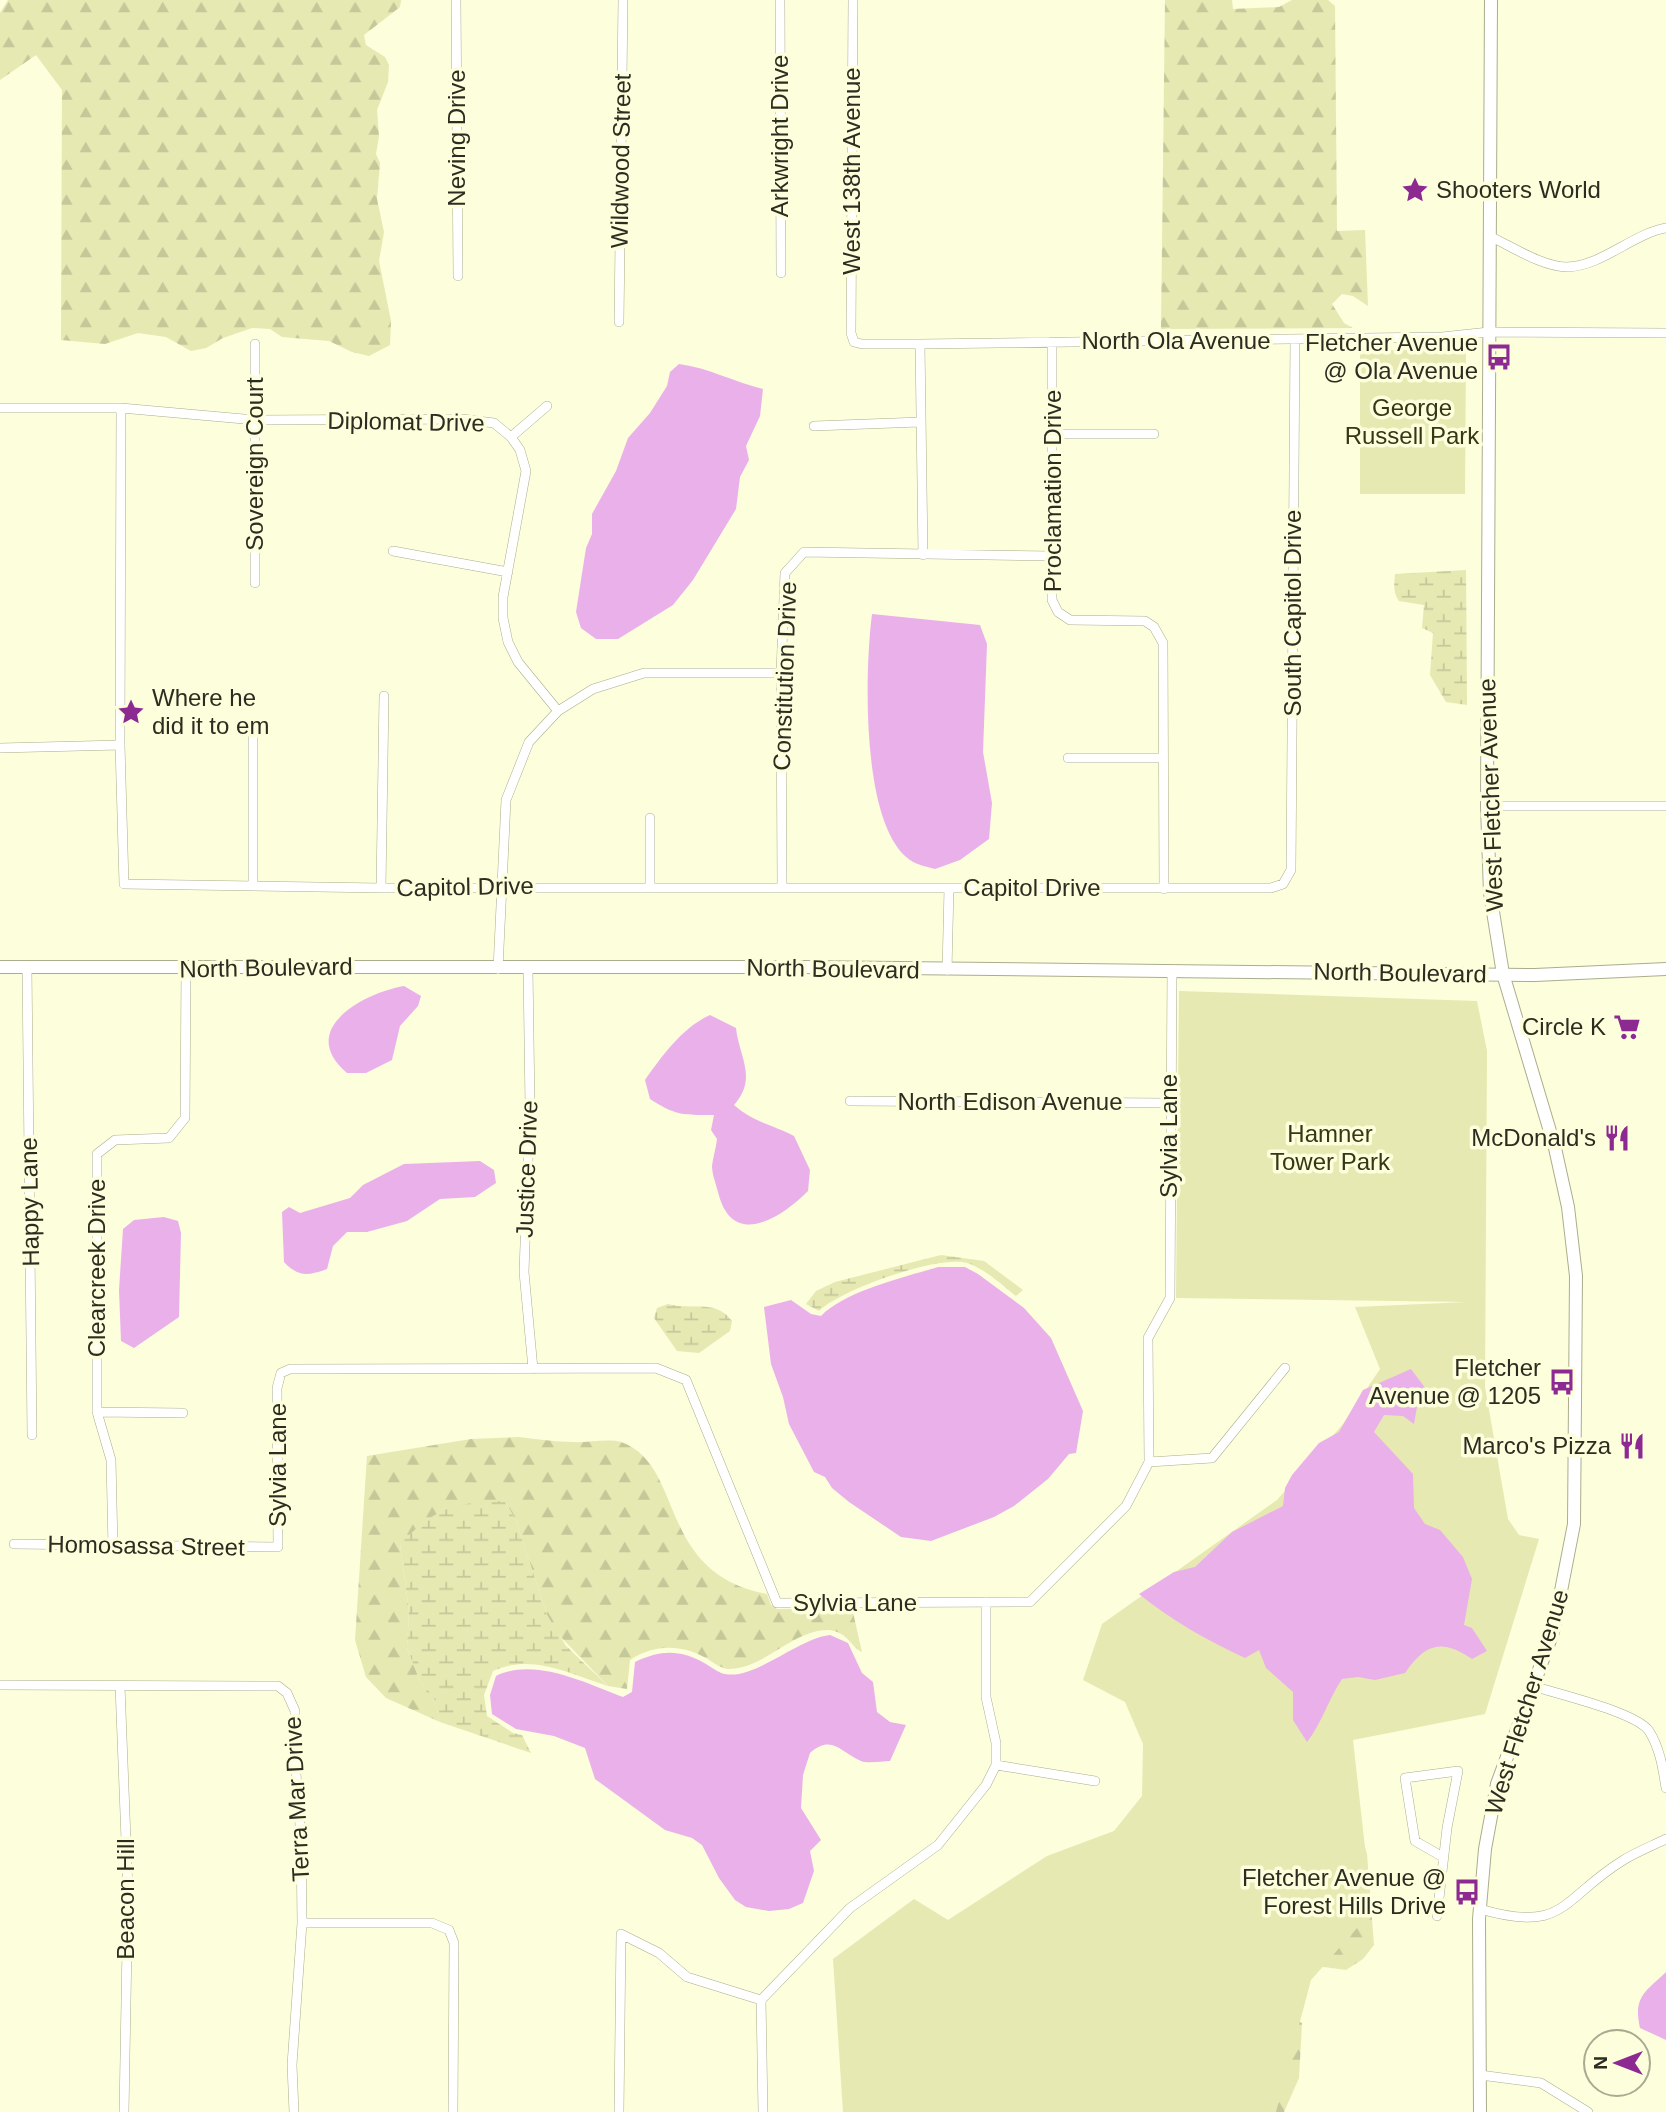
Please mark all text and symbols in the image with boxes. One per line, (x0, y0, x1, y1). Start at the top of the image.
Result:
street label: Arkwright Drive (766, 55, 793, 217)
street label: West 138th Avenue (838, 67, 865, 275)
street label: Neving Drive (443, 69, 470, 207)
street label: Wildwood Street (605, 73, 636, 249)
place icon: Shooters World (1400, 175, 1430, 205)
place label: Shooters World (1436, 176, 1601, 203)
street label: North Ola Avenue (1081, 327, 1271, 354)
place label: Fletcher Avenue @ Ola Avenue (1305, 329, 1478, 384)
bus stop icon: Fletcher Avenue @ Ola Avenue (1484, 342, 1514, 372)
street label: Sovereign Court (241, 377, 268, 551)
street label: Proclamation Drive (1039, 390, 1066, 592)
park label: George Russell Park (1345, 394, 1480, 449)
street label: Diplomat Drive (327, 407, 485, 436)
street label: South Capitol Drive (1279, 510, 1306, 716)
street label: Constitution Drive (768, 581, 801, 771)
street label: West Fletcher Avenue (1473, 678, 1508, 912)
place label: Where he did it to em (152, 684, 269, 739)
place icon: Where he did it to em (116, 697, 146, 727)
street label: Capitol Drive (396, 872, 534, 901)
street label: Capitol Drive (963, 874, 1101, 901)
street label: North Boulevard (179, 952, 353, 983)
street label: North Boulevard (746, 953, 920, 984)
street label: North Boulevard (1313, 957, 1487, 988)
supermarket icon: Circle K (1612, 1012, 1642, 1042)
place label: Circle K (1522, 1013, 1606, 1040)
street label: Sylvia Lane (1155, 1074, 1182, 1198)
street label: North Edison Avenue (897, 1088, 1123, 1115)
street label: Justice Drive (511, 1100, 542, 1238)
park label: Hamner Tower Park (1270, 1120, 1391, 1175)
restaurant icon: McDonald's (1602, 1123, 1632, 1153)
place label: McDonald's (1471, 1124, 1596, 1151)
street label: Happy Lane (15, 1137, 44, 1267)
street label: Clearcreek Drive (83, 1179, 110, 1357)
place label: Fletcher Avenue @ 1205 (1369, 1354, 1541, 1409)
bus stop icon: Fletcher Avenue @ 1205 (1547, 1367, 1577, 1397)
street label: Sylvia Lane (264, 1403, 291, 1527)
restaurant icon: Marco's Pizza (1617, 1431, 1647, 1461)
place label: Marco's Pizza (1462, 1432, 1612, 1459)
street label: Homosassa Street (47, 1530, 245, 1561)
street label: West Fletcher Avenue (1479, 1586, 1574, 1818)
street label: Sylvia Lane (793, 1589, 917, 1616)
street label: Terra Mar Drive (279, 1716, 314, 1882)
street label: Beacon Hill (112, 1838, 139, 1960)
place label: Fletcher Avenue @ Forest Hills Drive (1242, 1864, 1446, 1919)
bus stop icon: Fletcher Avenue @ Forest Hills Drive (1452, 1877, 1482, 1907)
north arrow (1582, 2028, 1652, 2098)
text: N (1590, 2056, 1611, 2070)

